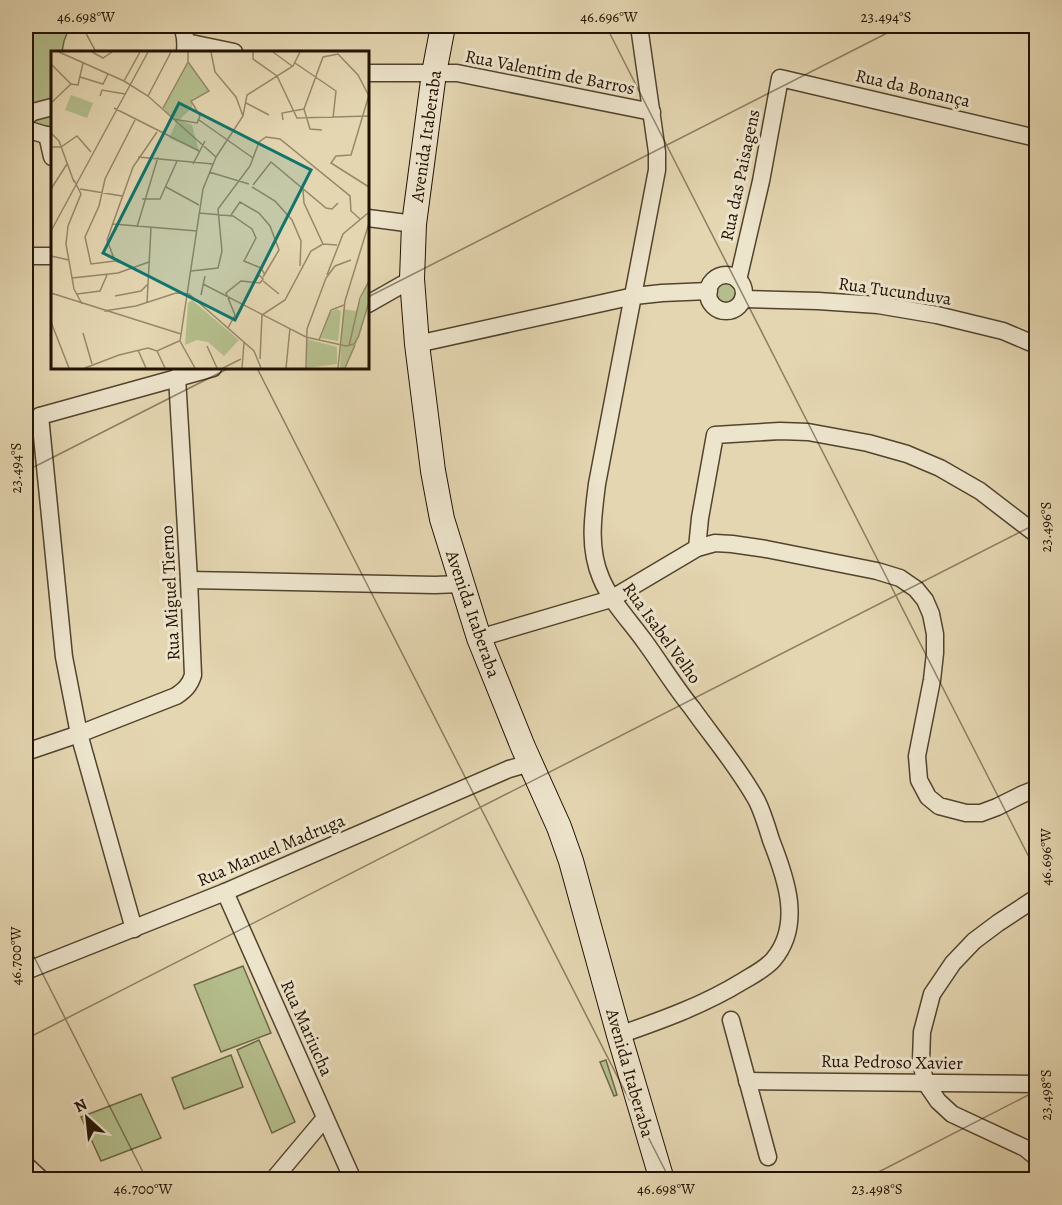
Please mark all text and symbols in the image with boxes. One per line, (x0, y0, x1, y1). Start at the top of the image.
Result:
text: 46.698°W (57, 7, 115, 27)
text: 46.696°W (580, 7, 638, 27)
text: 23.494°S (861, 7, 911, 27)
street label: Rua Valentim de Barros (463, 44, 637, 100)
inset map (51, 51, 369, 369)
street label: Rua da Bonança (853, 63, 973, 113)
street label: Avenida Itaberaba (405, 68, 447, 205)
street label: Rua das Paisagens (714, 107, 766, 243)
street label: Rua Tucunduva (837, 271, 954, 311)
text: 23.494°S (6, 443, 26, 493)
text: 23.496°S (1036, 502, 1056, 552)
street label: Rua Miguel Tierno (154, 525, 186, 661)
street label: Avenida Itaberaba (440, 546, 506, 681)
street label: Rua Isabel Velho (617, 578, 707, 689)
street label: Rua Manuel Madruga (194, 808, 349, 892)
text: 46.696°W (1036, 828, 1056, 886)
text: 46.700°W (6, 926, 26, 986)
street label: Rua Mariucha (275, 976, 339, 1080)
street label: Avenida Itaberaba (600, 1005, 660, 1141)
street label: Rua Pedroso Xavier (821, 1049, 963, 1075)
text: 23.498°S (1036, 1069, 1056, 1121)
north arrow (57, 1088, 117, 1148)
text: N (70, 1093, 91, 1118)
text: 46.700°W (113, 1179, 173, 1199)
text: 46.698°W (637, 1179, 695, 1199)
text: 23.498°S (851, 1179, 903, 1199)

